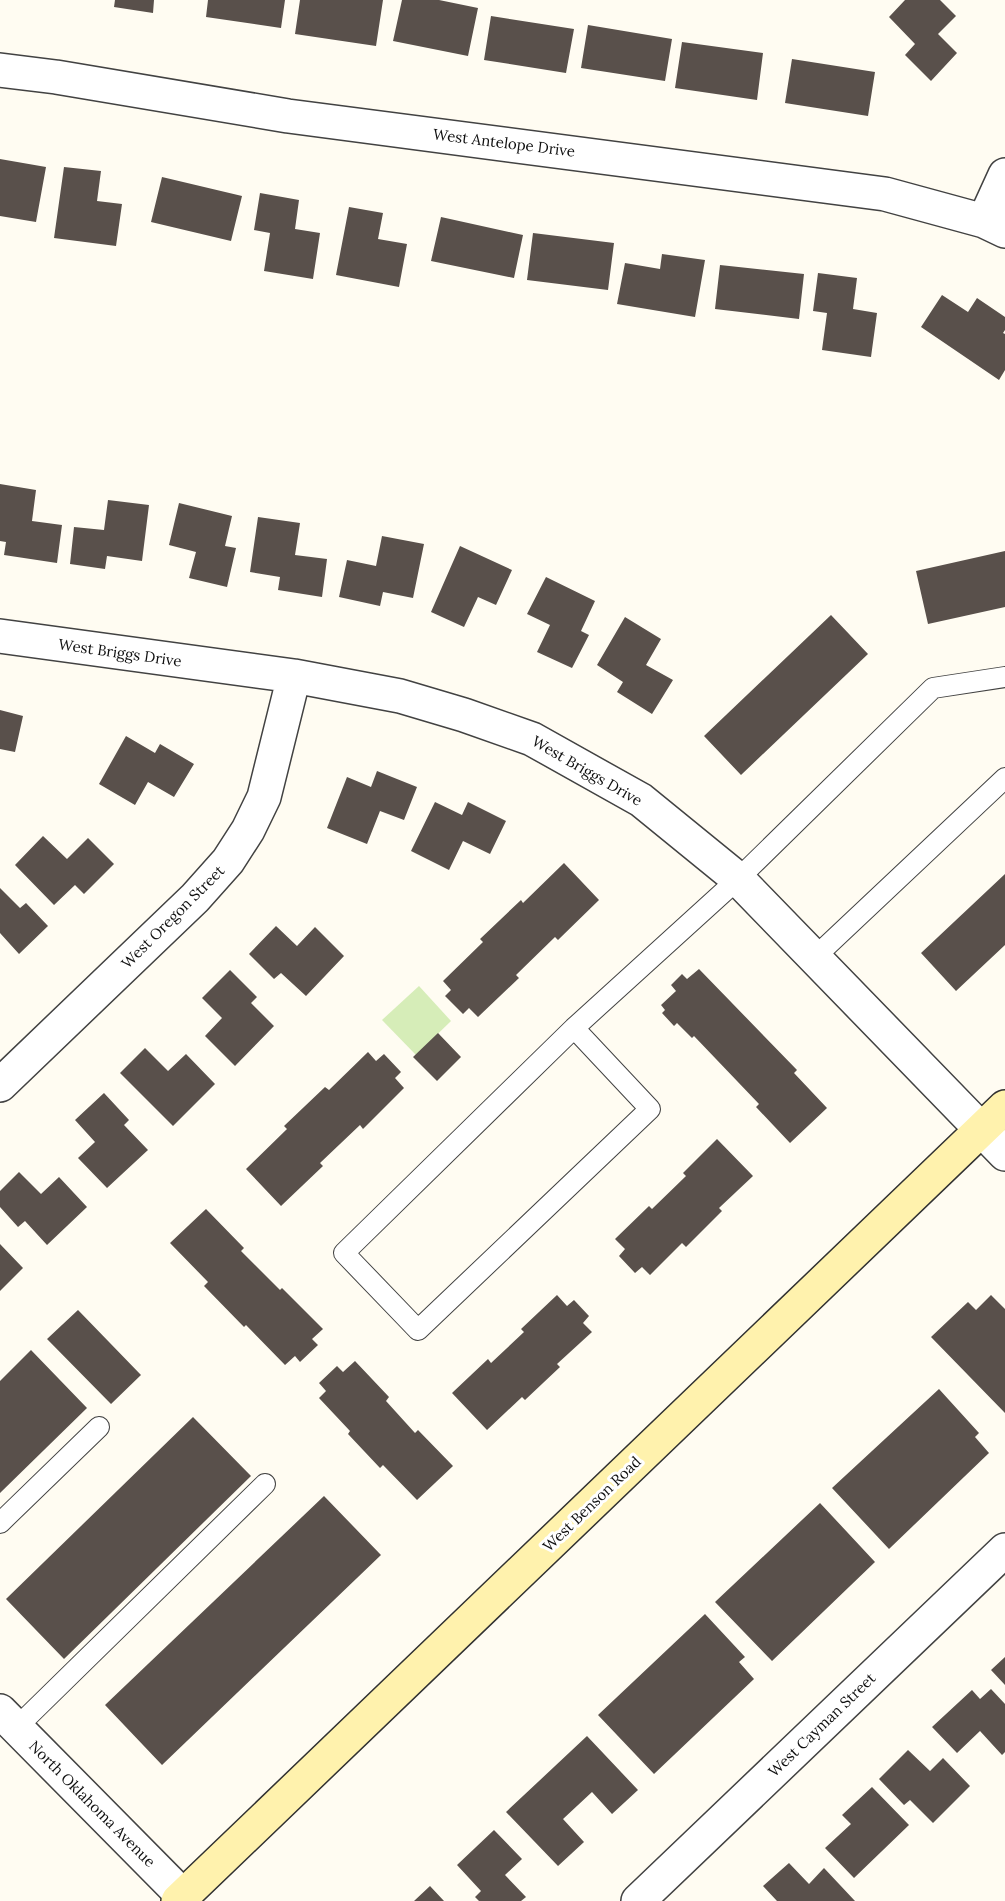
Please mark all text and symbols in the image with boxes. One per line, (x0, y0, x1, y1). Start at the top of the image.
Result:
street label: West Antelope Drive (432, 124, 576, 161)
street label: West Briggs Drive (57, 634, 183, 671)
street label: West Briggs Drive (529, 731, 646, 810)
street label: West Oregon Street (117, 861, 228, 972)
street label: West Benson Road (539, 1452, 645, 1555)
street label: West Cayman Street (764, 1668, 879, 1781)
street label: North Oklahoma Avenue (25, 1736, 160, 1871)

